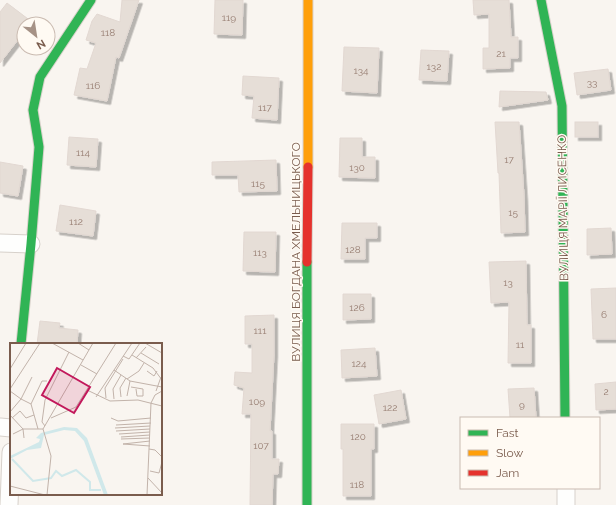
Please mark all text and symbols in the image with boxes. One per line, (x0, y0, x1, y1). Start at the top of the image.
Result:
house number: 119 (222, 12, 236, 23)
north arrow (16, 16, 56, 56)
house number: 118 (101, 27, 115, 38)
text: N (34, 36, 48, 52)
house number: 21 (496, 48, 506, 59)
house number: 132 (427, 61, 441, 72)
house number: 134 (353, 65, 369, 76)
house number: 33 (587, 77, 597, 88)
house number: 116 (86, 80, 100, 91)
house number: 117 (258, 102, 273, 113)
street label: ВУЛИЦЯ МАРІЇ ЛИСЕНКО (555, 135, 571, 281)
street label: ВУЛИЦЯ БОГДАНА ХМЕЛЬНИЦЬКОГО (289, 142, 303, 362)
house number: 114 (76, 147, 91, 158)
house number: 17 (504, 154, 514, 165)
house number: 130 (349, 162, 365, 173)
house number: 115 (251, 178, 266, 189)
house number: 15 (508, 207, 518, 218)
house number: 112 (69, 216, 83, 227)
house number: 128 (345, 244, 361, 255)
house number: 113 (253, 247, 267, 258)
house number: 13 (503, 277, 513, 288)
house number: 126 (349, 302, 365, 313)
house number: 6 (601, 309, 607, 320)
house number: 111 (254, 325, 267, 336)
house number: 11 (516, 339, 525, 350)
inset map (10, 343, 162, 495)
house number: 124 (352, 358, 367, 369)
house number: 2 (603, 386, 609, 397)
house number: 109 (249, 396, 265, 407)
house number: 9 (519, 399, 525, 410)
house number: 122 (383, 402, 397, 413)
legend (460, 417, 600, 489)
text: Fast (496, 426, 519, 440)
house number: 120 (350, 431, 366, 442)
house number: 107 (253, 440, 269, 451)
text: Slow (496, 446, 523, 460)
text: Jam (496, 466, 519, 480)
house number: 118 (350, 479, 364, 490)

